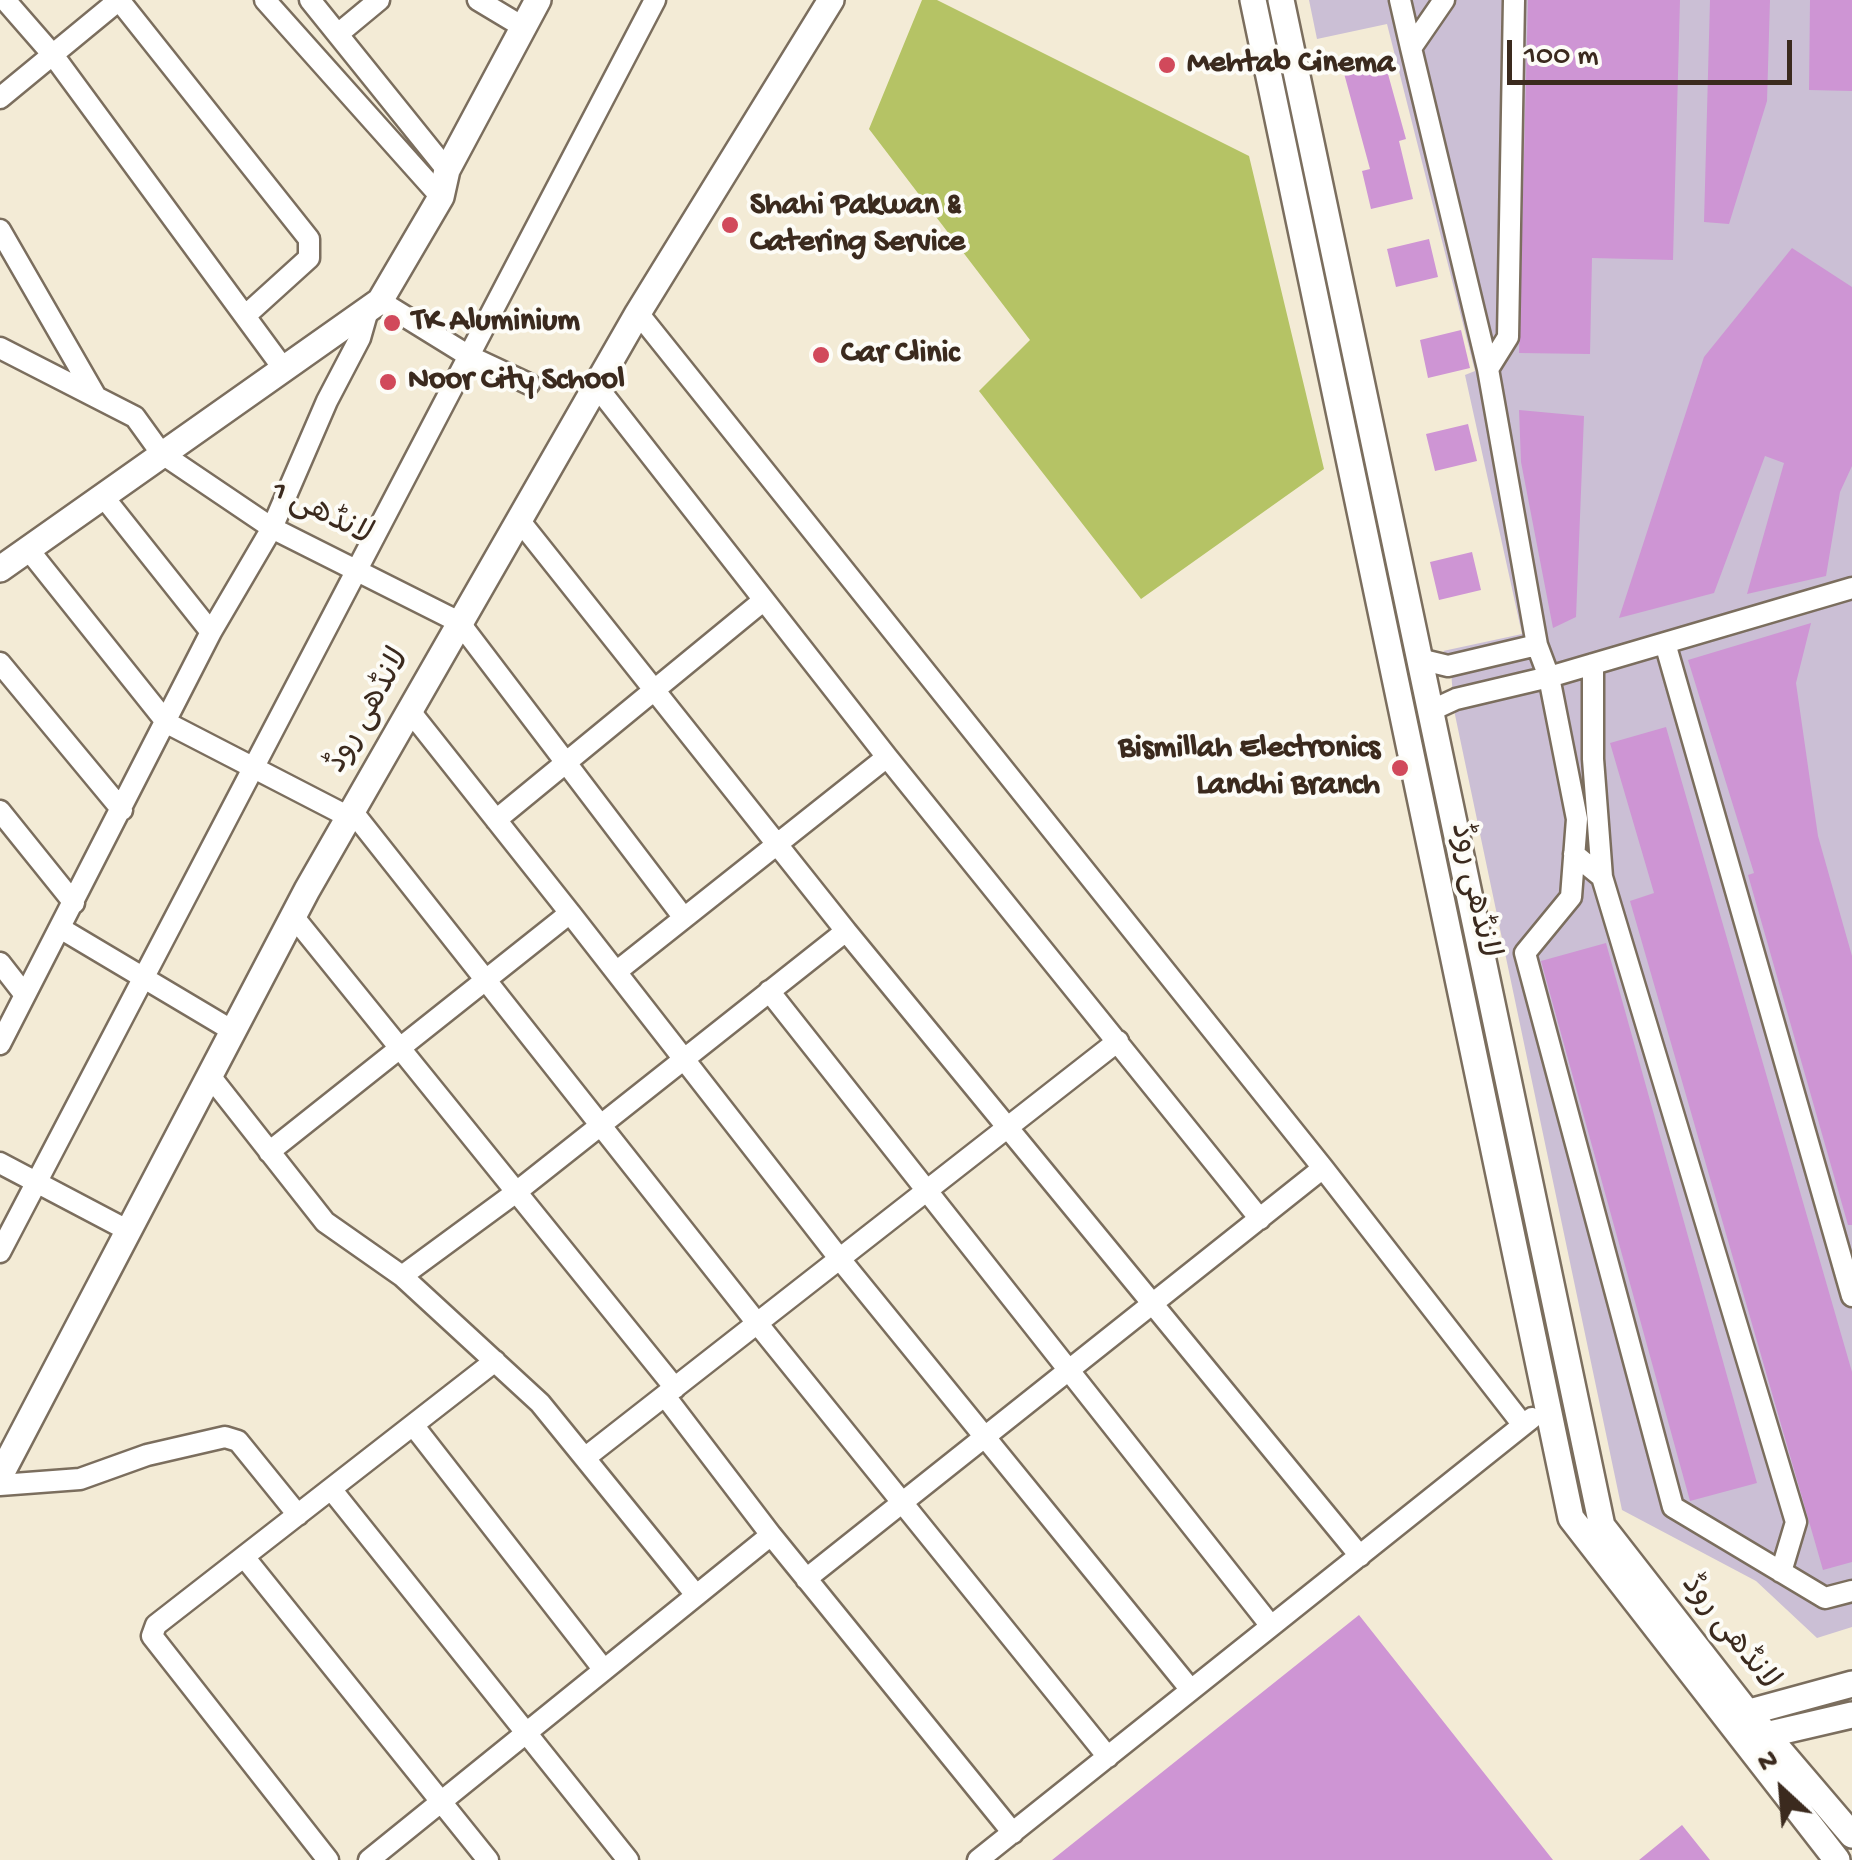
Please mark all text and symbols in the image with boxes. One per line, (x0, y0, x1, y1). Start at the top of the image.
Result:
scale bar (1512, 20, 1797, 82)
text: 100 m (1524, 40, 1599, 75)
place label: Mehtab Cinema (1187, 46, 1395, 84)
marker: Mehtab Cinema (1156, 54, 1178, 76)
place label: Shahi Pakwan & Catering Service (750, 188, 965, 263)
marker: Shahi Pakwan & Catering Service (719, 214, 741, 236)
place label: TK Aluminium (412, 304, 580, 342)
marker: TK Aluminium (381, 312, 403, 334)
place label: Car Clinic (841, 336, 959, 374)
marker: Car Clinic (810, 344, 832, 366)
place label: Noor City School (408, 363, 625, 401)
marker: Noor City School (377, 371, 399, 393)
street label: لانڈھی 1 (264, 473, 378, 557)
street label: لانڈھی روڈ (319, 643, 421, 781)
place label: Bismillah Electronics Landhi Branch (1118, 731, 1380, 806)
marker: Bismillah Electronics Landhi Branch (1389, 757, 1411, 779)
street label: لانڈھی روڈ (1439, 820, 1505, 962)
street label: لانڈھی روڈ (1671, 1568, 1785, 1700)
north arrow (1732, 1740, 1832, 1840)
text: N (1753, 1744, 1784, 1781)

